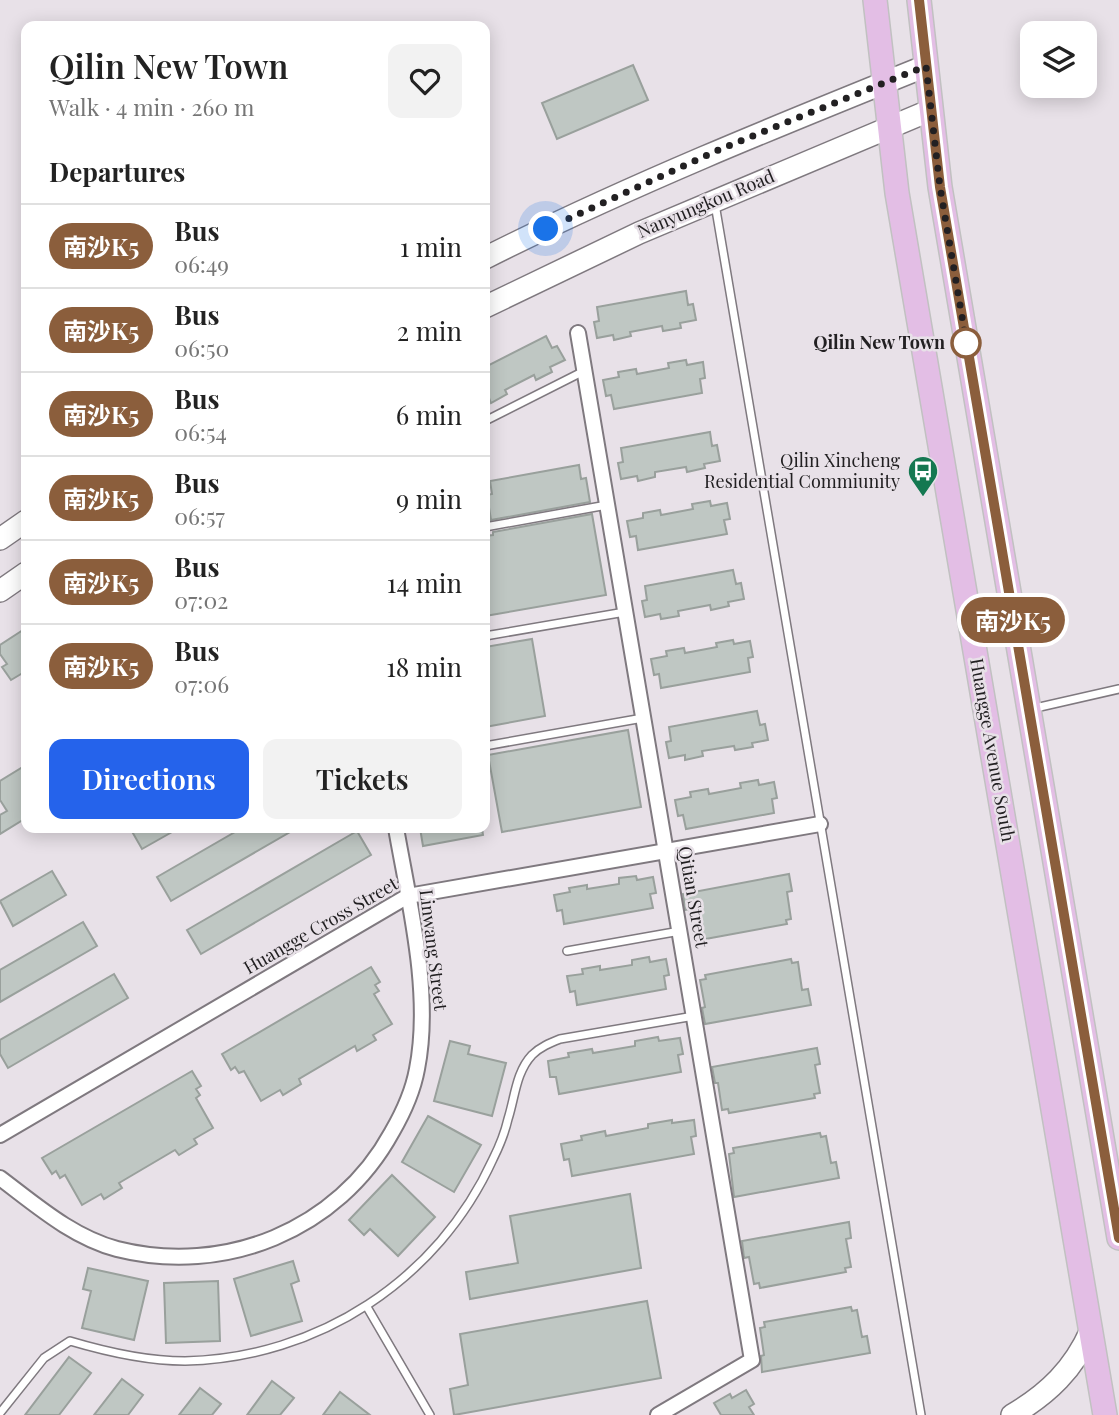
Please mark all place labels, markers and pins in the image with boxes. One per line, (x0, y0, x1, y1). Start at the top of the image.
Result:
marker: Qilin New Town (951, 328, 981, 358)
place label: Qilin New Town (813, 330, 945, 354)
place label: Qilin Xincheng Residential Commiunity (704, 448, 900, 493)
bus stop icon: Qilin Xincheng Residential Commiunity (906, 454, 940, 498)

